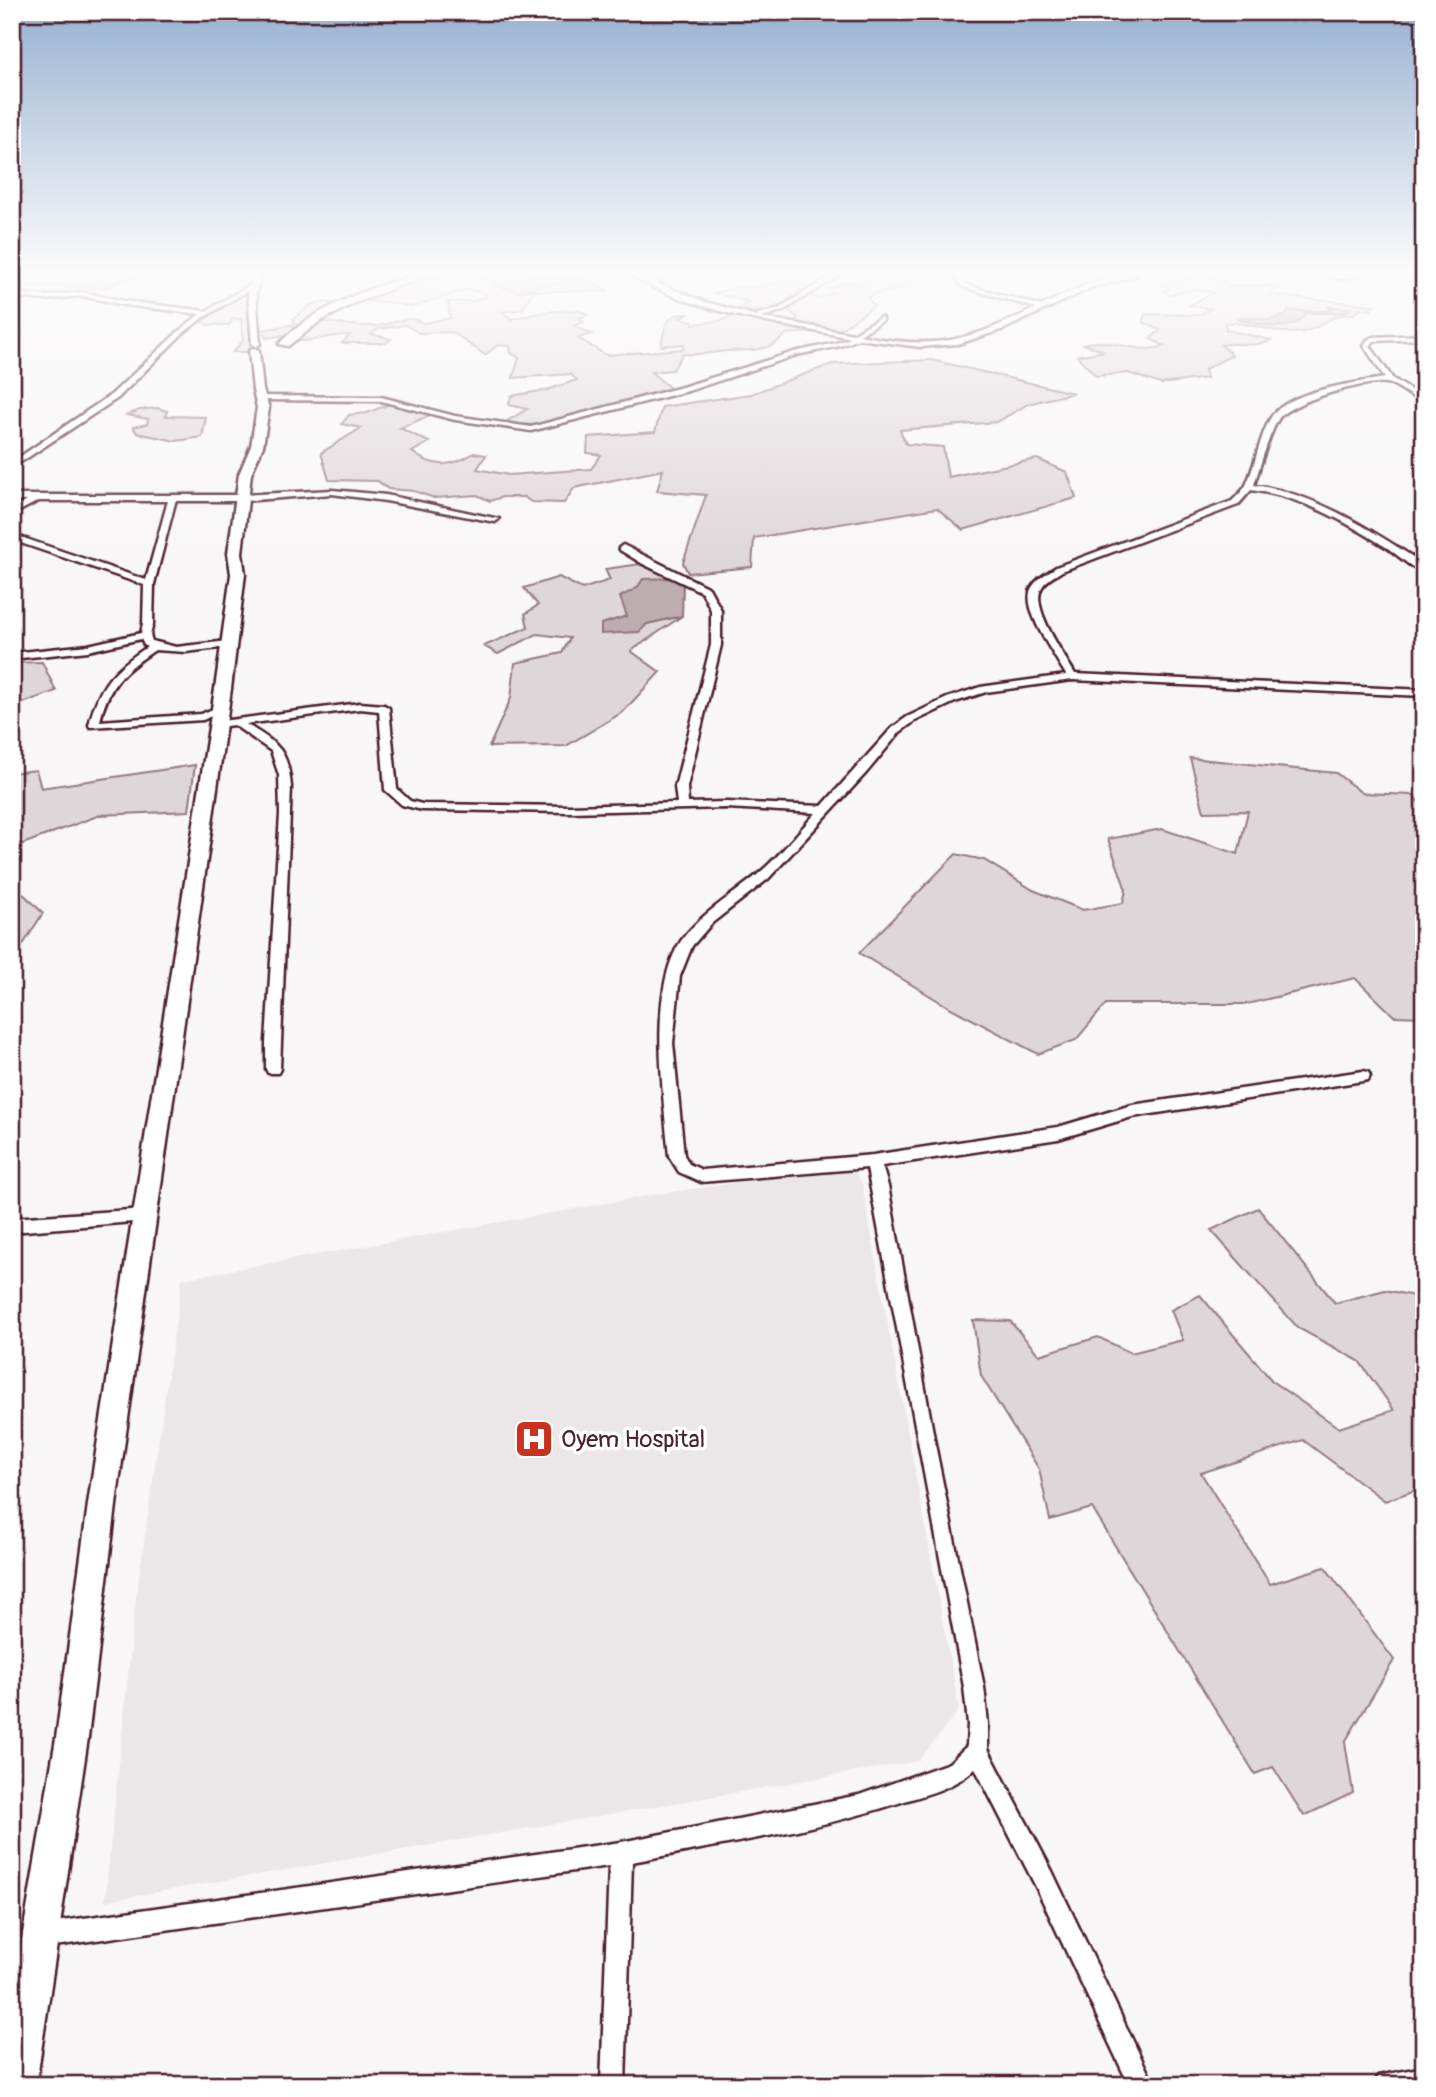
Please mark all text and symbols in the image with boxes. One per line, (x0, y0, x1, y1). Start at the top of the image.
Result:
hospital icon: Oyem Hospital (513, 1418, 555, 1460)
place label: Oyem Hospital (561, 1425, 705, 1454)

